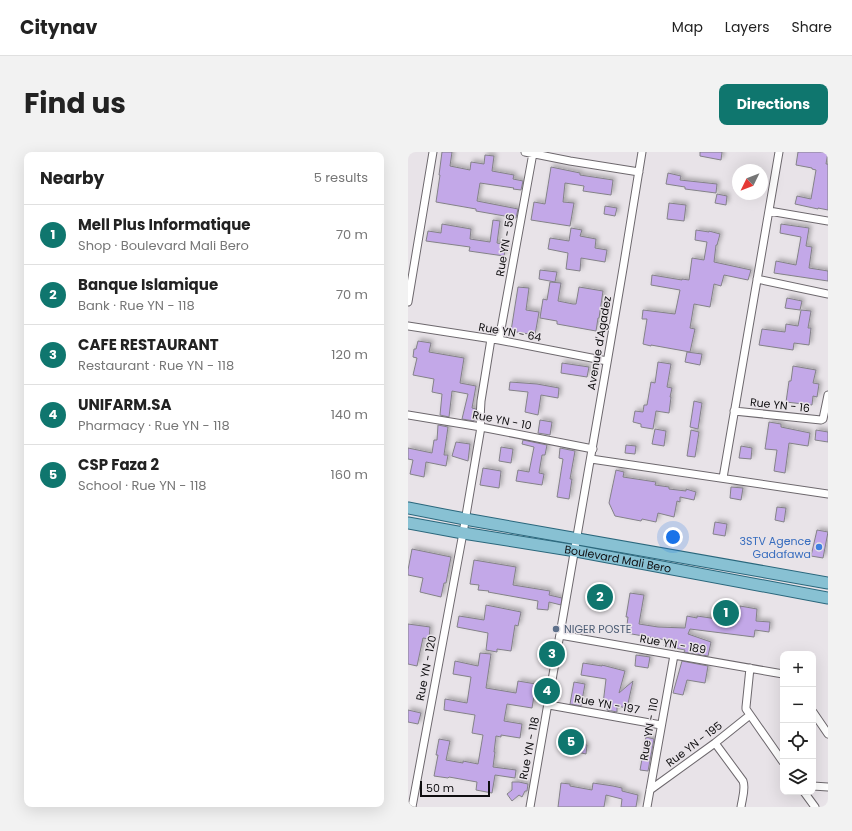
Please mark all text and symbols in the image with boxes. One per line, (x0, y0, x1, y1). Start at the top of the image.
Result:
text: Citynav (20, 14, 97, 41)
text: Map (672, 17, 703, 37)
text: Layers (725, 17, 769, 37)
text: Share (791, 17, 832, 37)
text: Find us (24, 84, 126, 123)
button: Directions (719, 84, 828, 125)
north arrow (732, 164, 768, 200)
text: Nearby (40, 166, 104, 190)
text: 5 results (314, 168, 368, 187)
street label: Rue YN - 56 (492, 212, 518, 278)
text: Mell Plus Informatique (78, 214, 251, 235)
text: 1 (51, 225, 55, 244)
text: 70 m (336, 225, 368, 244)
text: Shop · Boulevard Mali Bero (78, 236, 249, 255)
text: Banque Islamique (78, 274, 218, 295)
text: 2 (49, 285, 57, 304)
text: 70 m (336, 285, 368, 304)
street label: Avenue d'Agadez (583, 295, 615, 391)
text: Bank · Rue YN - 118 (78, 296, 195, 315)
street label: Rue YN - 64 (477, 319, 543, 345)
text: CAFE RESTAURANT (78, 334, 219, 355)
text: 3 (49, 345, 57, 364)
text: 120 m (331, 345, 368, 364)
text: Restaurant · Rue YN - 118 (78, 356, 234, 375)
text: UNIFARM.SA (78, 394, 172, 415)
street label: Rue YN - 16 (749, 394, 811, 416)
text: 4 (49, 405, 57, 424)
text: 140 m (331, 405, 368, 424)
street label: Rue YN - 10 (471, 406, 533, 434)
text: Pharmacy · Rue YN - 118 (78, 416, 230, 435)
text: CSP Faza 2 (78, 454, 159, 475)
text: 5 (49, 465, 57, 484)
text: 160 m (331, 465, 368, 484)
text: School · Rue YN - 118 (78, 476, 207, 495)
your location (663, 527, 683, 547)
place label: 3STV Agence Gadafawa (740, 533, 811, 562)
street label: Boulevard Mali Bero (563, 541, 673, 577)
marker: 3STV Agence Gadafawa (814, 542, 824, 552)
pin: 2 (587, 582, 613, 612)
pin: 1 (713, 598, 739, 628)
place label: NIGER POSTE (564, 621, 631, 637)
marker: NIGER POSTE (551, 624, 561, 634)
street label: Rue YN - 189 (639, 630, 707, 658)
street label: Rue YN - 120 (412, 634, 440, 702)
pin: 3 (539, 639, 565, 669)
map controls (780, 651, 816, 795)
button: + (780, 651, 816, 687)
pin: 4 (534, 676, 560, 706)
button: − (780, 687, 816, 723)
street label: Rue YN - 197 (573, 690, 641, 718)
street label: Rue YN - 110 (636, 696, 662, 762)
street label: Rue YN - 118 (515, 715, 543, 781)
street label: Rue YN - 195 (662, 717, 726, 771)
button: locate (780, 723, 816, 759)
pin: 5 (558, 727, 584, 757)
button: layers (780, 759, 816, 795)
scale bar (420, 779, 490, 798)
text: 50 m (426, 780, 454, 796)

